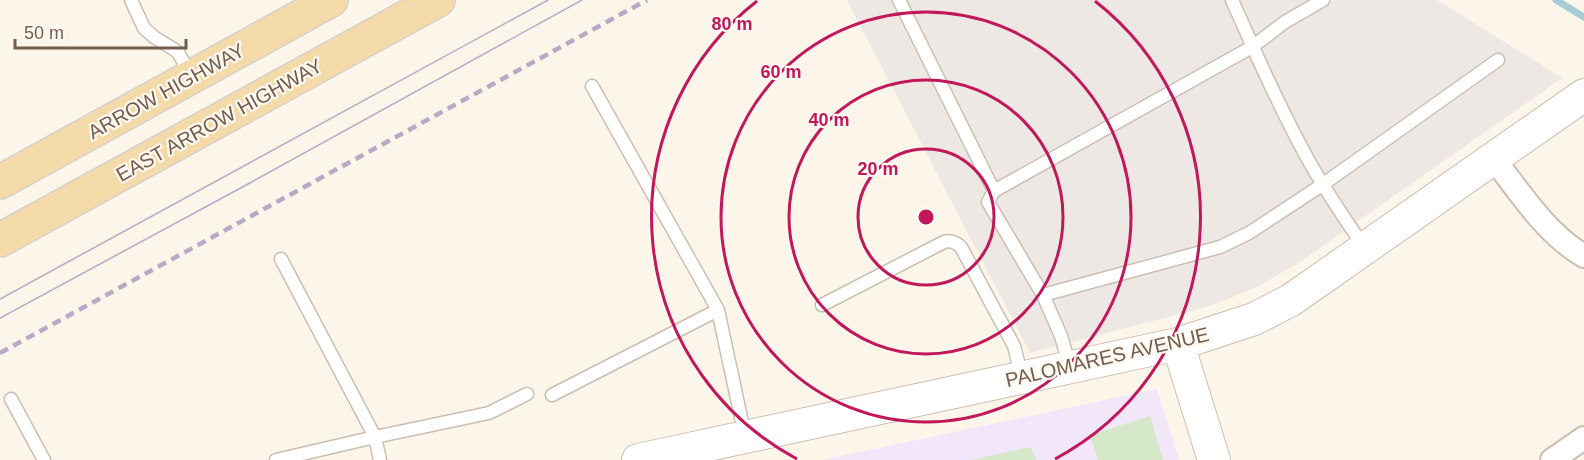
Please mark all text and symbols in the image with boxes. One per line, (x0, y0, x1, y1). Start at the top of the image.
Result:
scale bar (15, 12, 186, 50)
text: 80 m (711, 14, 753, 34)
text: 50 m (24, 23, 64, 43)
street label: ARROW HIGHWAY (84, 39, 248, 143)
street label: EAST ARROW HIGHWAY (112, 54, 326, 186)
text: 60 m (760, 62, 802, 82)
text: 40 m (808, 110, 850, 130)
text: 20 m (857, 159, 899, 179)
centre of rings (916, 207, 936, 227)
street label: PALOMARES AVENUE (1003, 323, 1211, 391)

